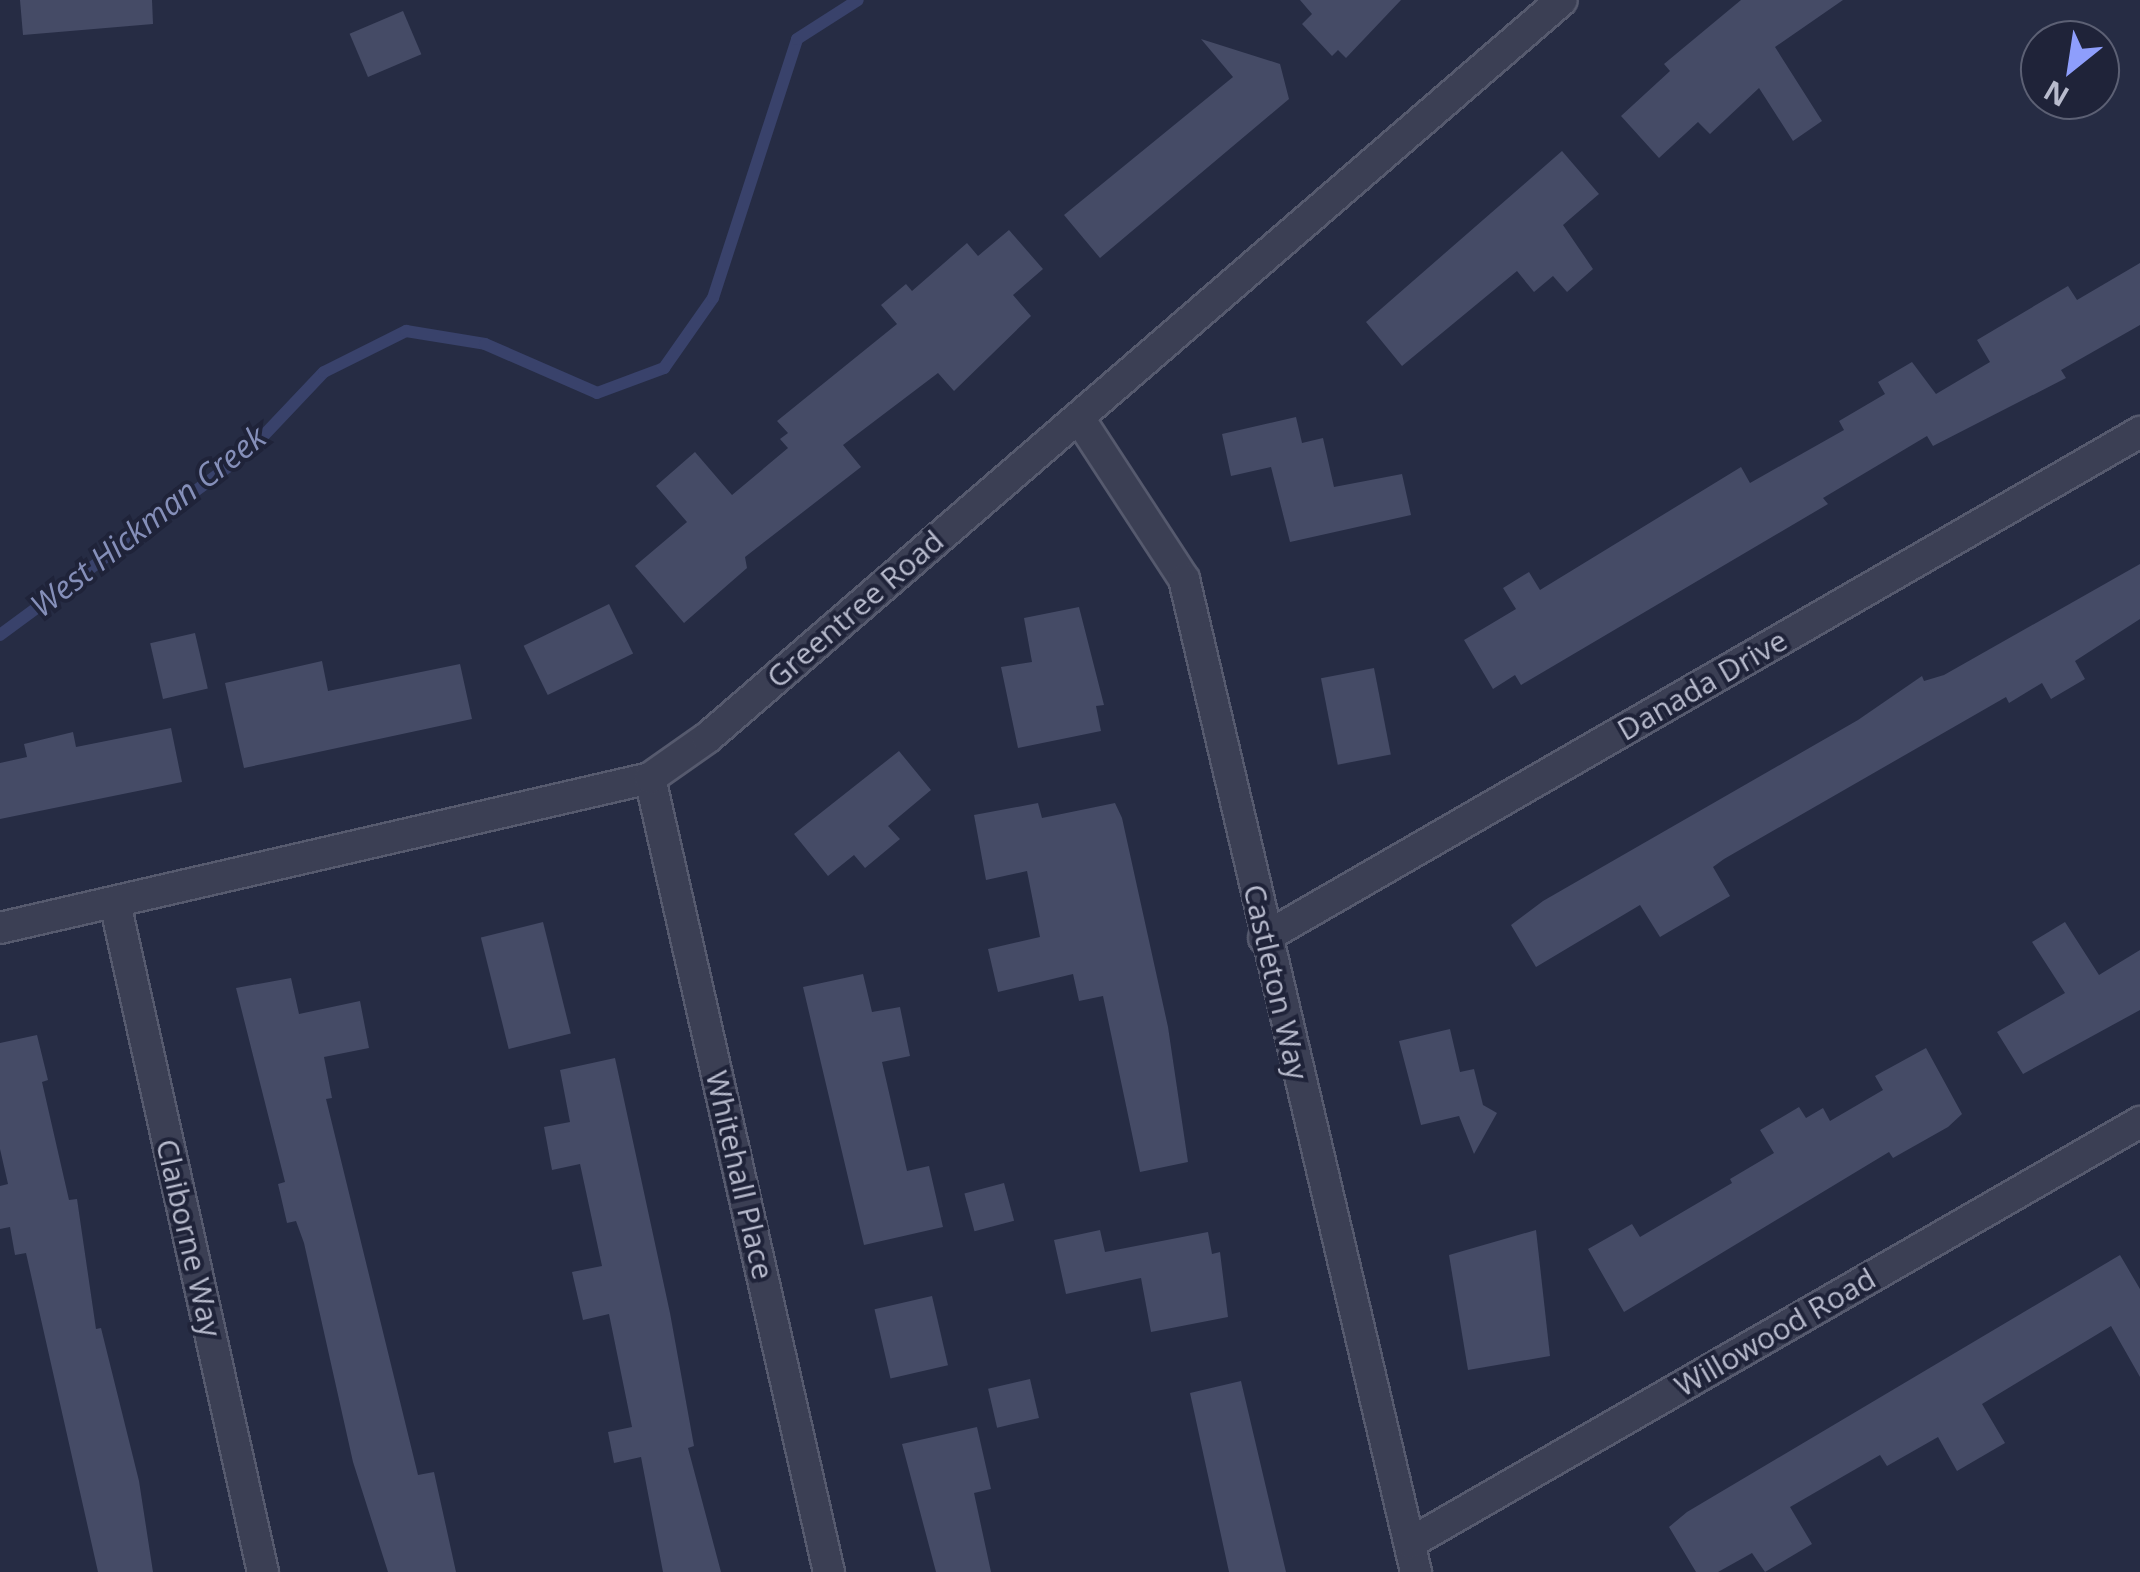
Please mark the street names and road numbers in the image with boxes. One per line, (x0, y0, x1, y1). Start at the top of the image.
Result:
street label: Greentree Road (759, 523, 951, 695)
street label: Danada Drive (1611, 622, 1793, 748)
street label: Castleton Way (1236, 881, 1316, 1083)
street label: Whitehall Place (699, 1067, 781, 1283)
street label: Claiborne Way (149, 1136, 229, 1340)
street label: Willowood Road (1668, 1260, 1882, 1404)

